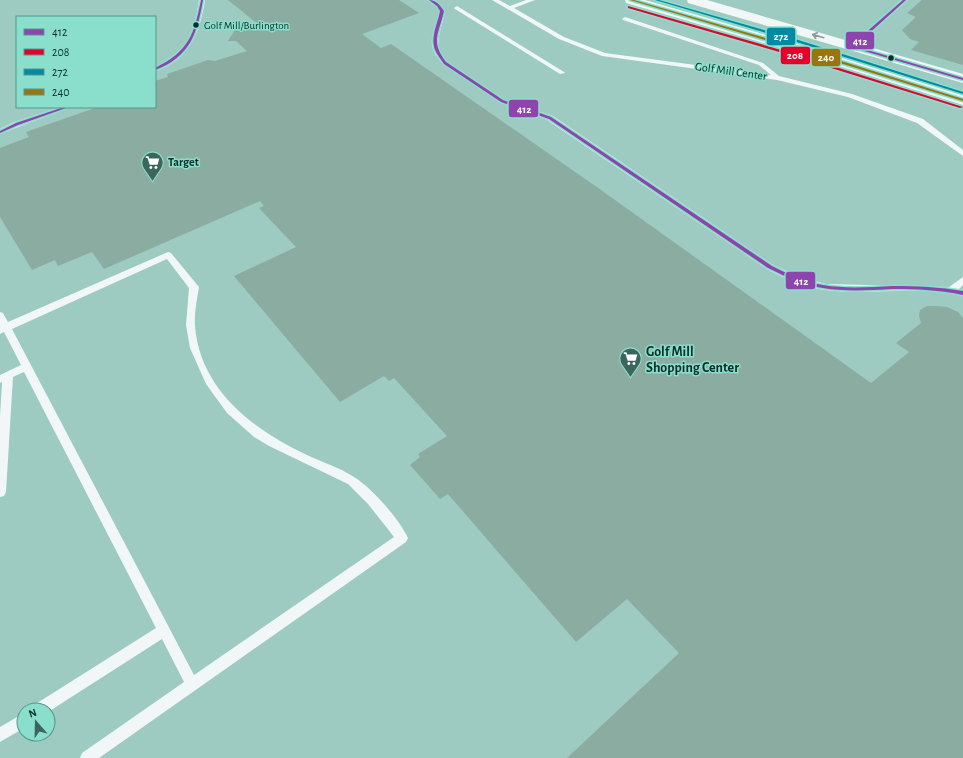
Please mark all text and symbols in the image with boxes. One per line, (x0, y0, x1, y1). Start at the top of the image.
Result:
legend (16, 16, 156, 108)
marker: Golf Mill/Burlington (191, 20, 201, 30)
place label: Golf Mill/Burlington (204, 20, 289, 31)
text: 412 (52, 26, 68, 38)
line badge: 272 (766, 27, 796, 46)
text: 272 (773, 31, 789, 42)
line badge: 412 (845, 31, 875, 50)
one-way arrow (812, 32, 825, 39)
text: 412 (853, 36, 867, 47)
text: 208 (52, 46, 70, 58)
line badge: 208 (780, 46, 811, 65)
line badge: 240 (811, 48, 841, 67)
text: 208 (787, 50, 803, 61)
text: 240 (818, 52, 834, 63)
unlabelled marker (886, 53, 896, 63)
street label: Golf Mill Center (694, 60, 768, 82)
text: 272 (52, 66, 68, 78)
text: 240 (52, 86, 70, 98)
line badge: 412 (508, 99, 539, 118)
text: 412 (517, 104, 531, 115)
supermarket icon: Target (139, 149, 165, 182)
place label: Target (168, 156, 199, 168)
line badge: 412 (785, 271, 816, 290)
text: 412 (794, 276, 808, 287)
place label: Golf Mill Shopping Center (646, 345, 739, 375)
supermarket icon: Golf Mill Shopping Center (618, 346, 644, 379)
north arrow (16, 702, 56, 742)
text: N (27, 707, 38, 720)

